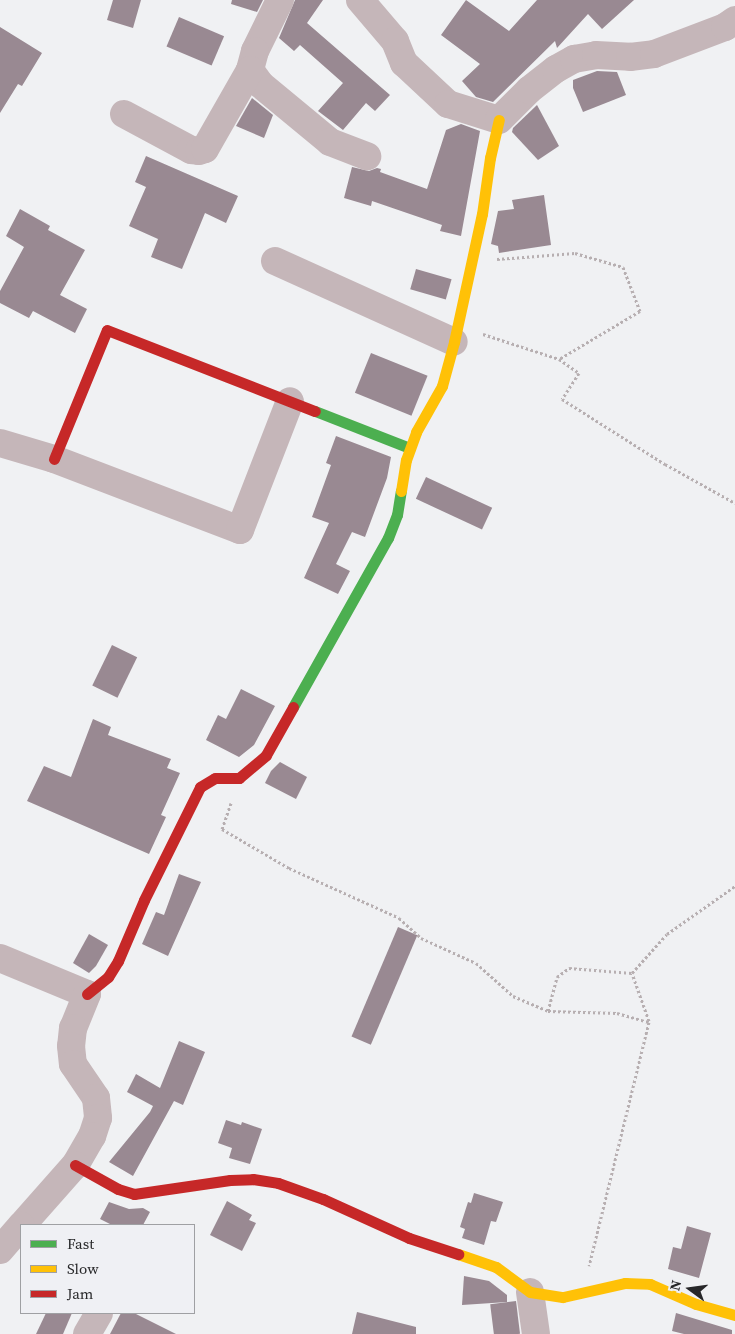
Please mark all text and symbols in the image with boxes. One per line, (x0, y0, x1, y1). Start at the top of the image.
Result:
legend (20, 1224, 195, 1314)
text: Fast (67, 1233, 94, 1254)
text: Slow (67, 1258, 99, 1279)
north arrow (665, 1264, 715, 1314)
text: N (665, 1278, 686, 1293)
text: Jam (67, 1283, 93, 1304)

